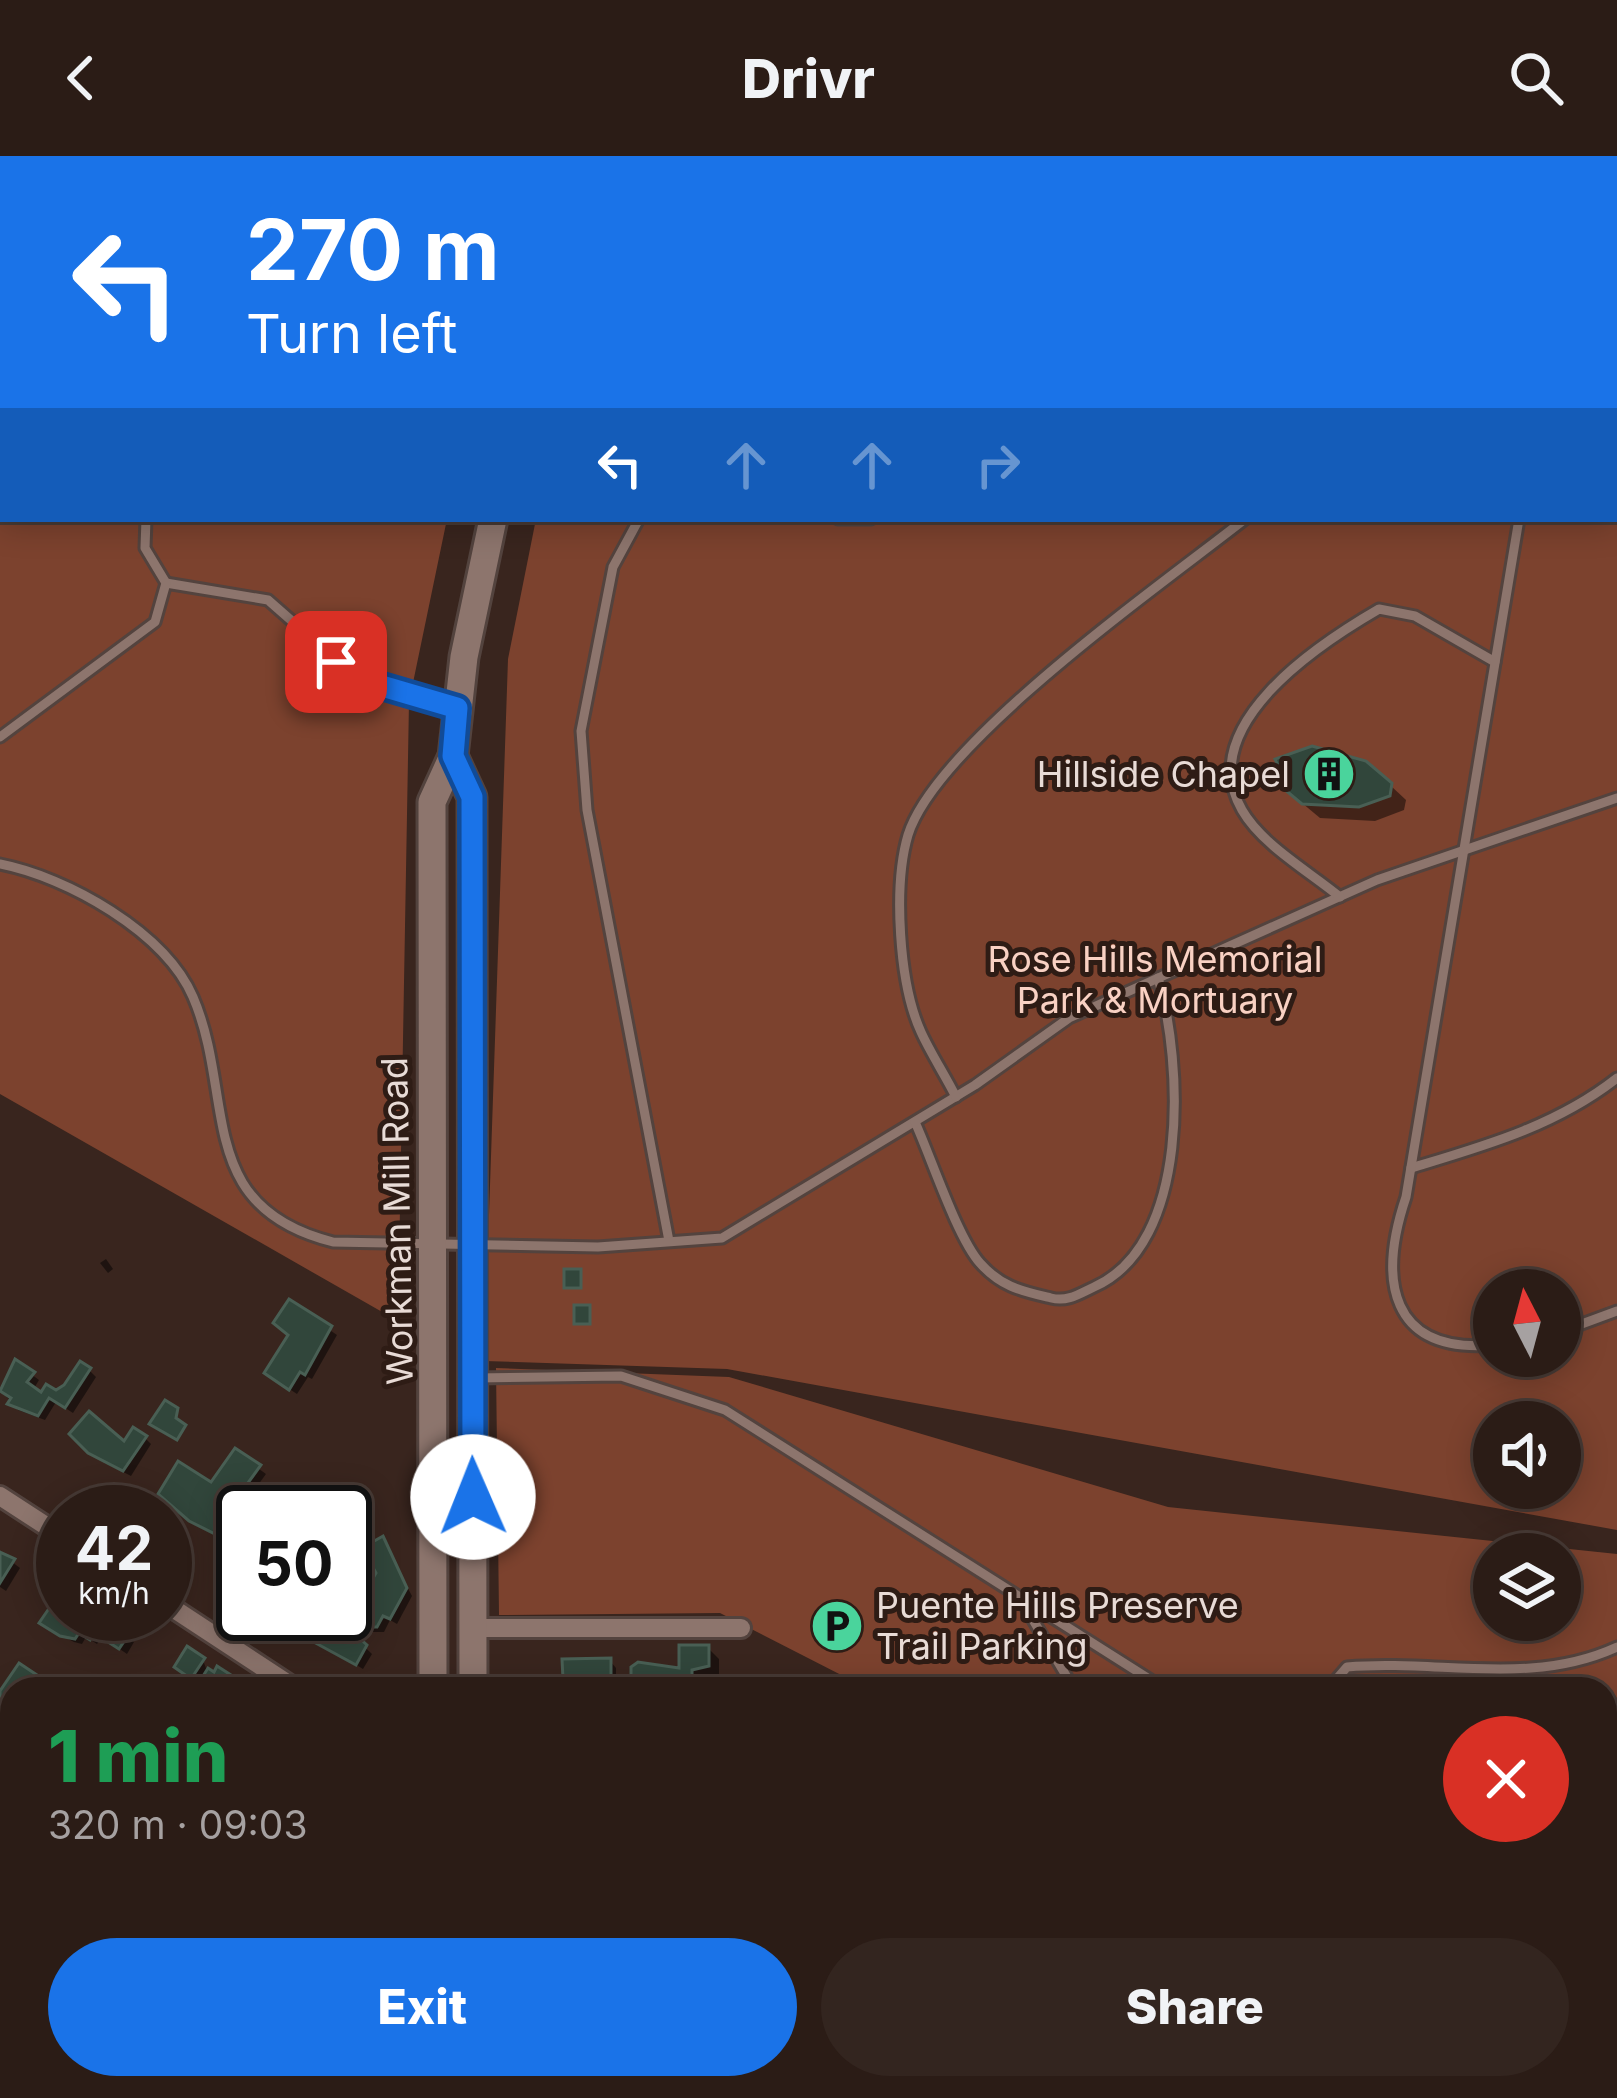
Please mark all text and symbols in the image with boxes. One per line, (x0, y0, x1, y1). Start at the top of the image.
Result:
icon: back (48, 45, 114, 111)
icon: search (1503, 45, 1569, 111)
text: Drivr (742, 46, 875, 111)
text: 270 m (246, 199, 500, 300)
icon: left (48, 204, 204, 360)
text: Turn left (246, 301, 457, 366)
icon: left (587, 432, 653, 498)
icon: ahead (713, 432, 779, 498)
icon: ahead (839, 432, 905, 498)
icon: right (965, 432, 1031, 498)
pin (285, 611, 387, 713)
icon: arrive (303, 629, 369, 695)
building icon: Hillside Chapel (1301, 746, 1357, 802)
place label: Hillside Chapel (1037, 752, 1290, 796)
park label: Rose Hills Memorial Park & Mortuary (988, 937, 1322, 1022)
street label: Workman Mill Road (372, 1057, 422, 1385)
north arrow (1473, 1269, 1581, 1377)
map controls (1473, 1269, 1581, 1641)
button: sound (1473, 1401, 1581, 1509)
position arrow (410, 1434, 536, 1560)
speed limit sign: 50 (216, 1485, 372, 1641)
text: 42 (75, 1512, 153, 1584)
button: layers (1473, 1533, 1581, 1641)
text: km/h (78, 1575, 150, 1611)
place label: Puente Hills Preserve Trail Parking (876, 1583, 1239, 1668)
parking icon: Puente Hills Preserve Trail Parking (809, 1598, 865, 1654)
text: 1 min (48, 1712, 228, 1799)
button: close (1443, 1716, 1569, 1842)
text: 320 m · 09:03 (48, 1801, 308, 1848)
button: Exit (48, 1938, 797, 2076)
button: Share (821, 1938, 1569, 2076)

